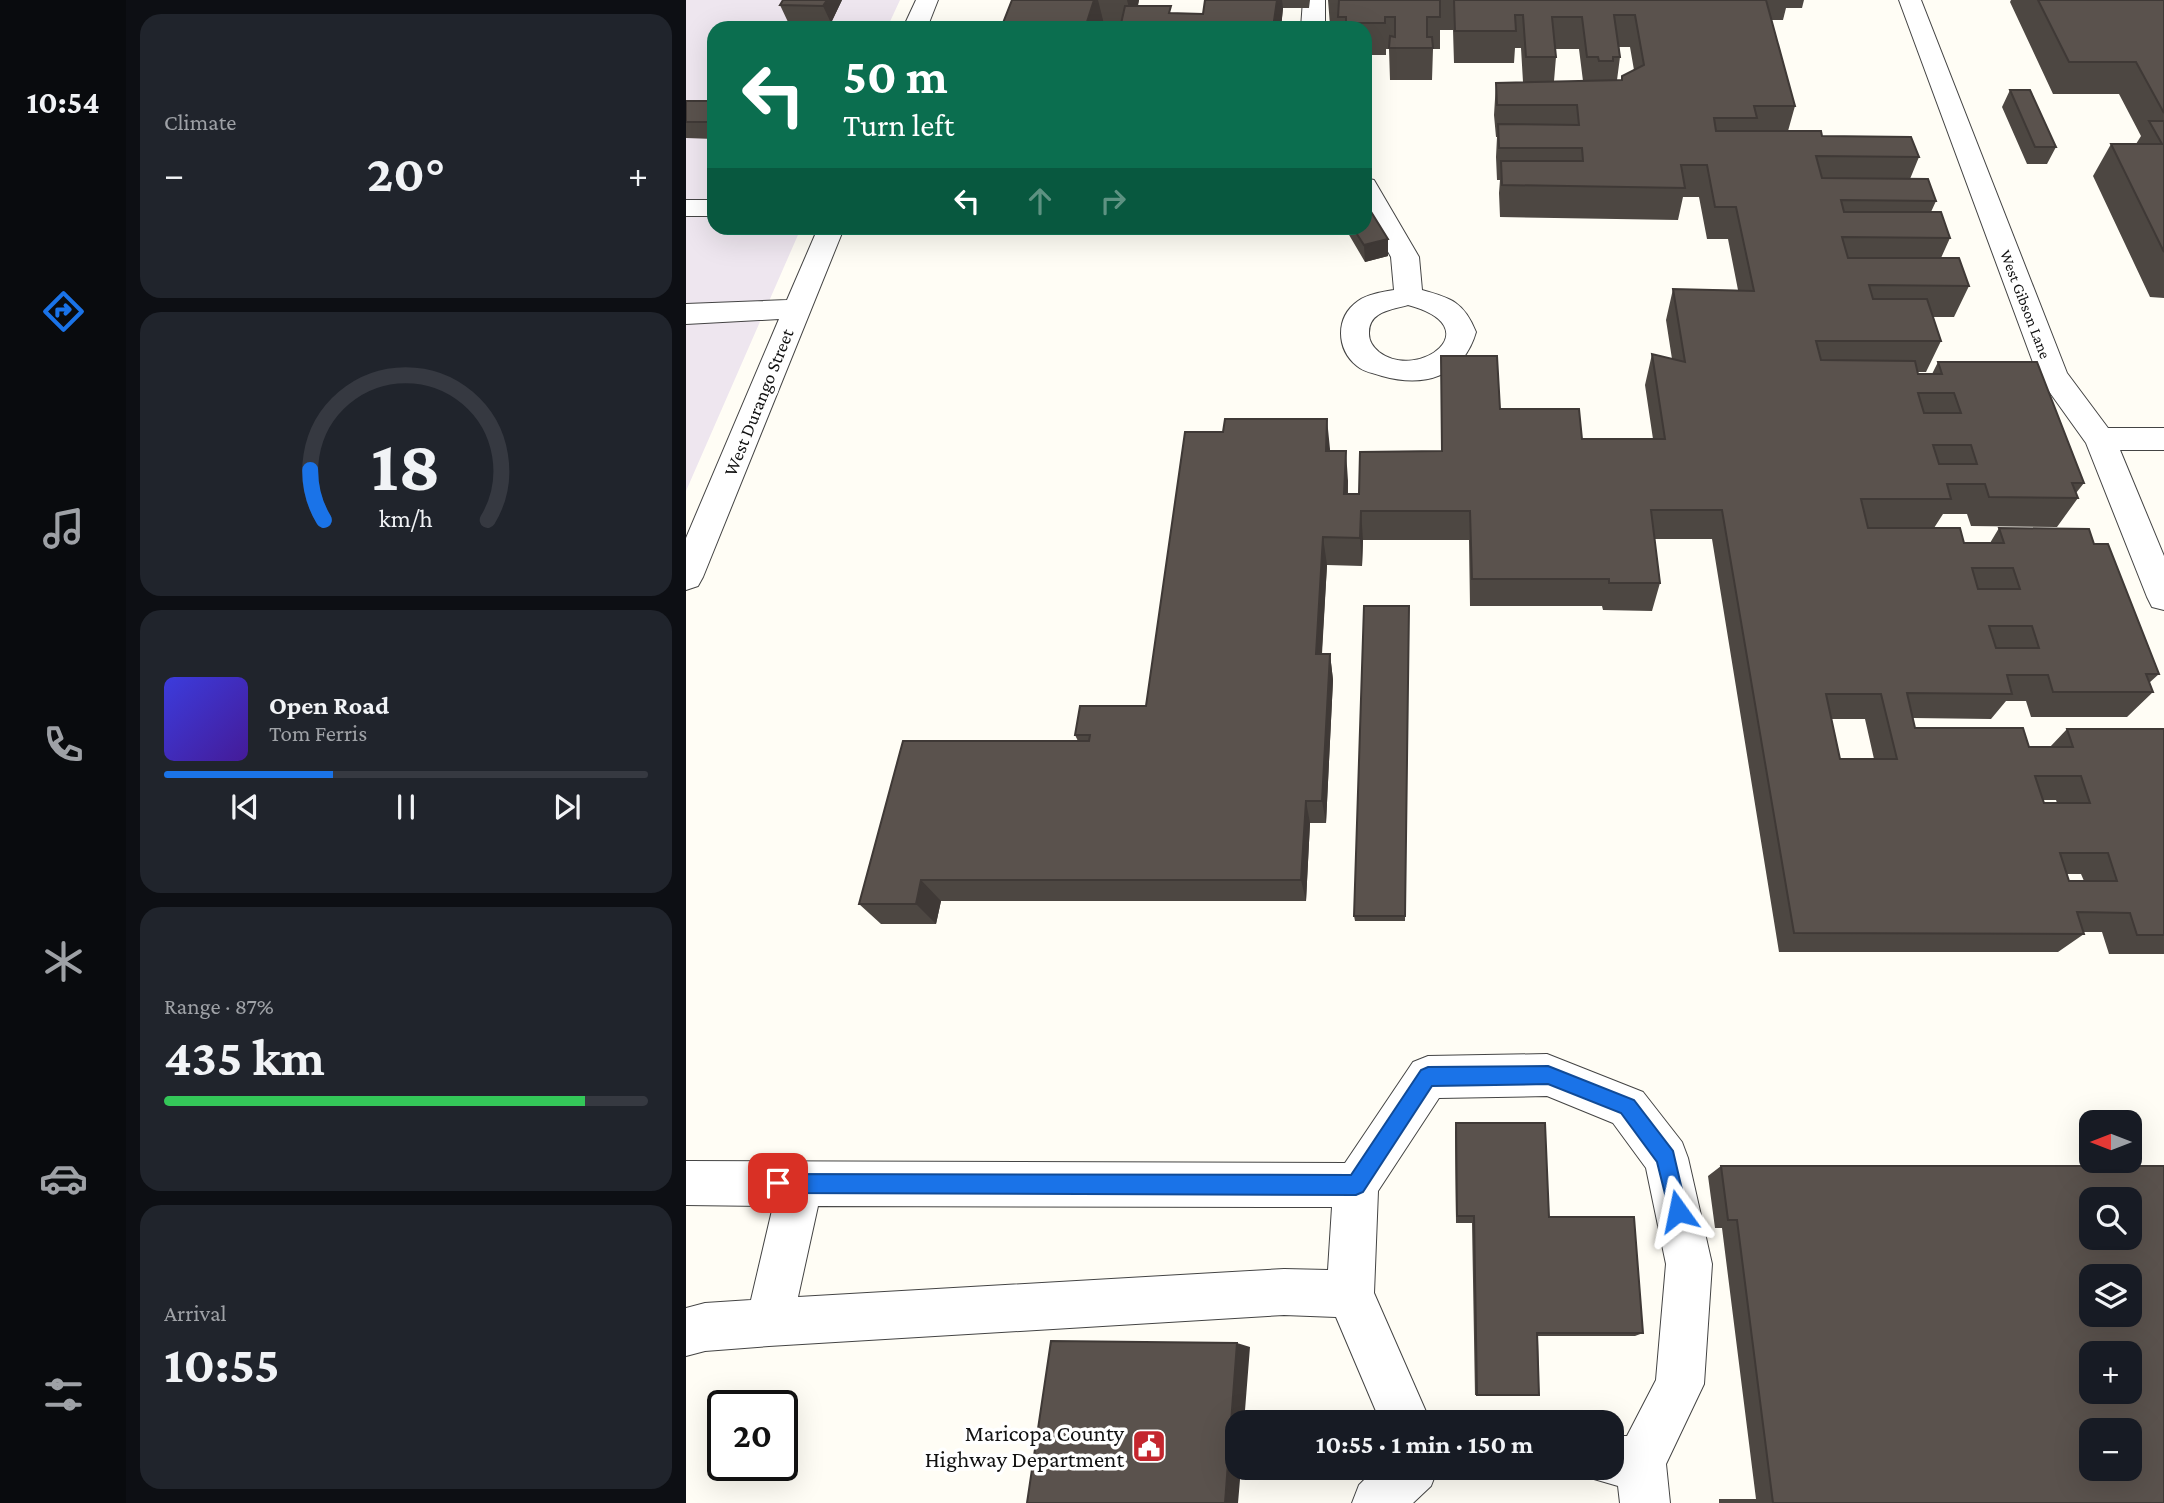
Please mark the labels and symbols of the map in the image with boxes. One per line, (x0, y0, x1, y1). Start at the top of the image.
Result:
street label: West Gibson Lane (1997, 247, 2054, 361)
street label: West Durango Street (719, 325, 798, 479)
north arrow (2079, 1110, 2142, 1172)
pin (748, 1153, 808, 1213)
position arrow (1641, 1174, 1715, 1248)
speed limit sign: 20 (707, 1390, 798, 1481)
place label: Maricopa County Highway Department (925, 1420, 1124, 1472)
public building icon: Maricopa County Highway Department (1130, 1427, 1168, 1465)

